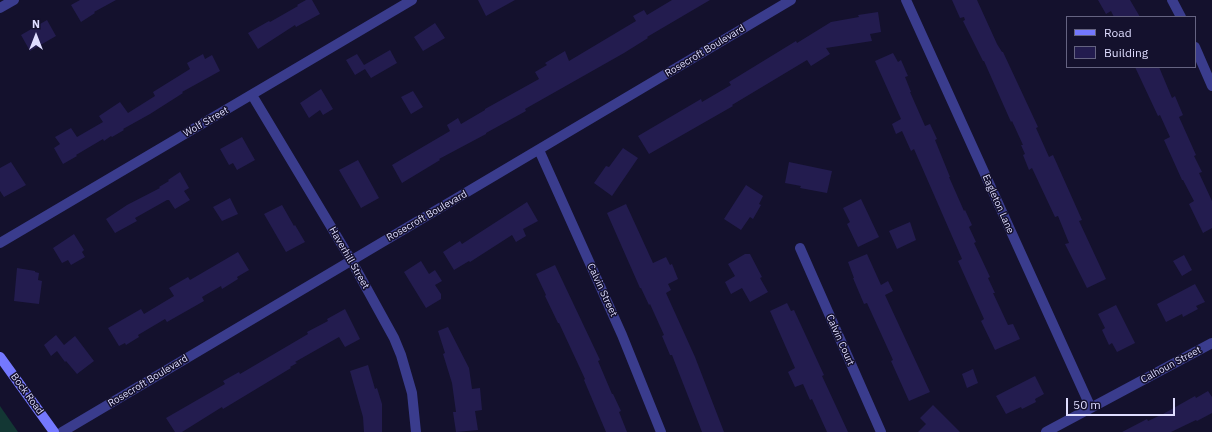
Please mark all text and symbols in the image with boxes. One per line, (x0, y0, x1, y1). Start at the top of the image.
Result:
north arrow (16, 16, 56, 56)
legend (1066, 16, 1196, 68)
text: N (32, 17, 40, 31)
street label: Rosecroft Boulevard (663, 22, 747, 80)
text: Road (1104, 25, 1132, 40)
text: Building (1104, 45, 1148, 60)
street label: Wolf Street (181, 104, 231, 140)
street label: Eagleton Lane (980, 173, 1016, 235)
street label: Rosecroft Boulevard (385, 188, 469, 244)
street label: Haverhill Street (326, 225, 372, 291)
street label: Calvin Street (585, 262, 619, 318)
street label: Calvin Court (823, 313, 857, 367)
street label: Calhoun Street (1139, 344, 1203, 386)
street label: Rosecroft Boulevard (106, 352, 190, 410)
street label: Bock Road (8, 371, 46, 417)
scale bar (1068, 390, 1177, 416)
text: 50 m (1073, 397, 1101, 412)

